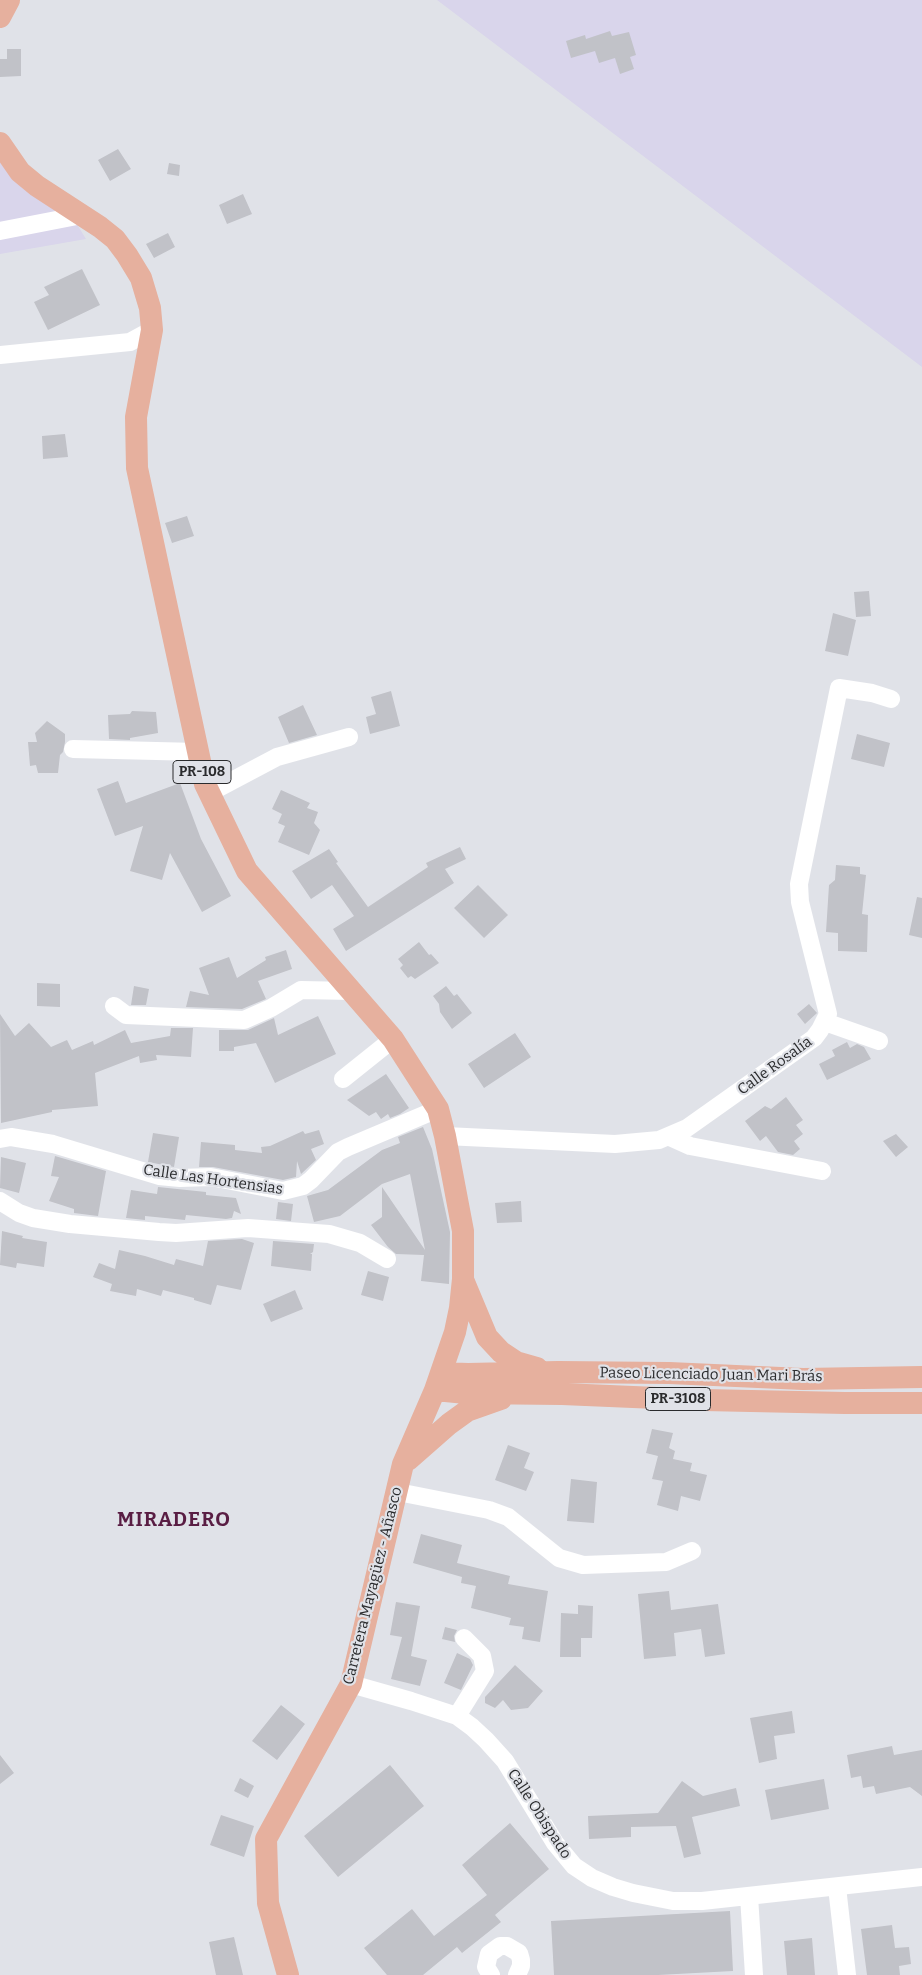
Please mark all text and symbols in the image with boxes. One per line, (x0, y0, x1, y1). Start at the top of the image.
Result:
road number: PR-108 (173, 760, 231, 784)
street label: Calle Rosalía (734, 1033, 816, 1099)
street label: Calle Las Hortensias (142, 1161, 284, 1199)
street label: Paseo Licenciado Juan Mari Brás (599, 1364, 823, 1386)
road number: PR-3108 (646, 1388, 710, 1410)
street label: Carretera Mayagüez - Añasco (340, 1485, 406, 1687)
district label: MIRADERO (116, 1508, 232, 1532)
street label: Calle Obispado (503, 1766, 575, 1862)

